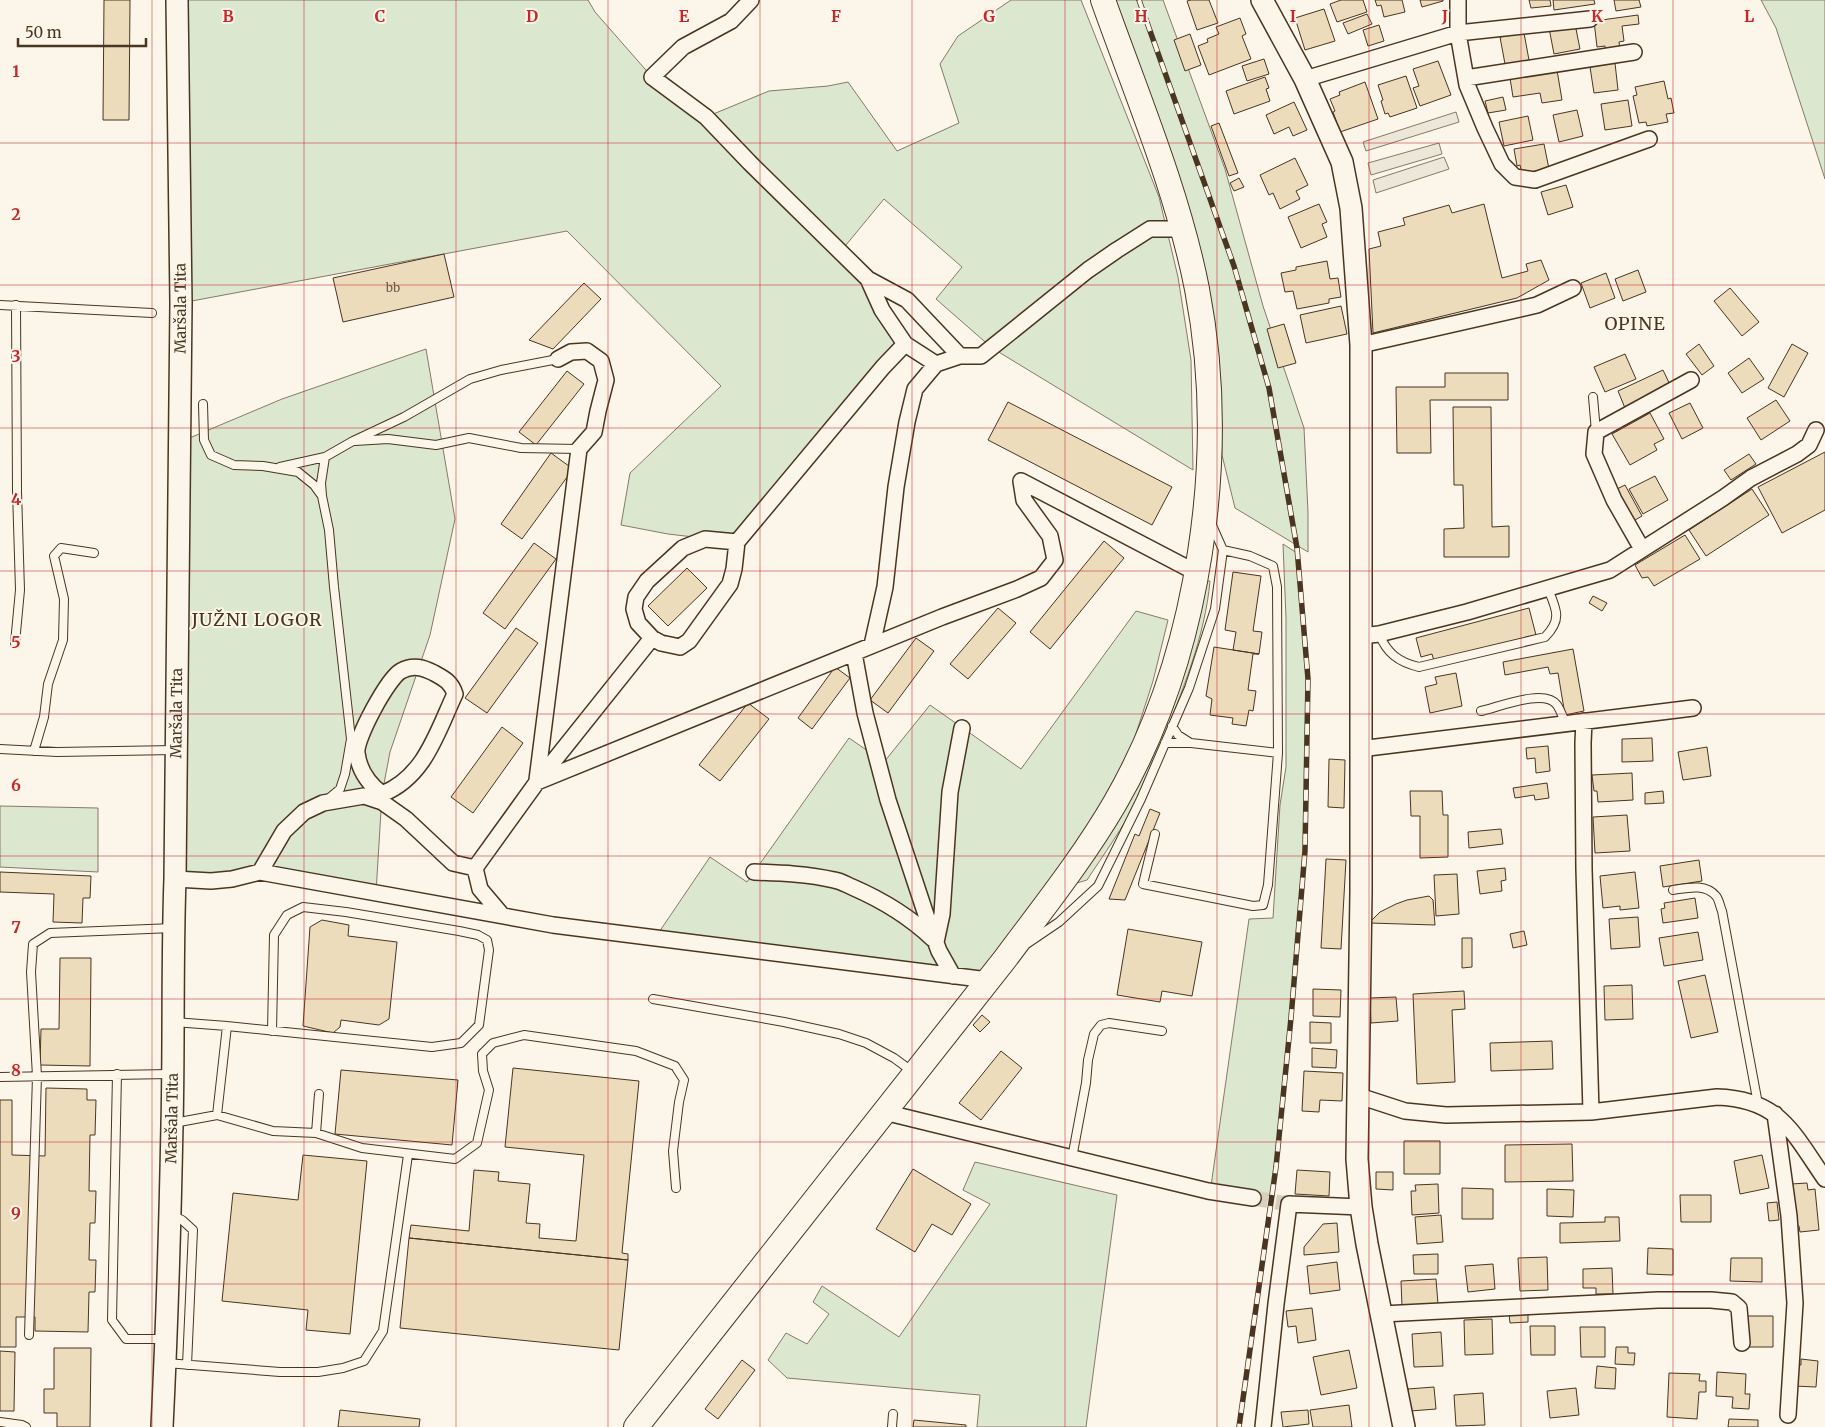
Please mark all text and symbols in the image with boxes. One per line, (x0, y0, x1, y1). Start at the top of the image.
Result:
text: B (222, 6, 234, 26)
text: C (375, 6, 385, 26)
text: D (526, 6, 538, 26)
text: E (679, 6, 690, 26)
text: F (831, 6, 841, 26)
text: G (983, 6, 995, 26)
text: H (1134, 6, 1148, 26)
text: I (1290, 6, 1296, 26)
text: J (1441, 6, 1448, 26)
text: K (1591, 6, 1603, 26)
text: L (1744, 6, 1754, 26)
scale bar (18, 15, 145, 47)
text: 50 m (25, 23, 62, 42)
text: 1 (12, 61, 20, 81)
text: 2 (11, 204, 21, 224)
street label: Maršala Tita (170, 263, 190, 354)
house number: bb (385, 280, 400, 295)
district label: OPINE (1604, 312, 1666, 335)
text: 3 (11, 346, 21, 366)
text: 4 (11, 489, 21, 509)
district label: JUŽNI LOGOR (190, 608, 323, 631)
text: 5 (11, 632, 21, 652)
street label: Maršala Tita (166, 668, 186, 759)
text: 6 (11, 775, 21, 795)
text: 7 (11, 917, 21, 937)
text: 8 (11, 1060, 21, 1080)
street label: Maršala Tita (161, 1073, 182, 1164)
text: 9 (11, 1203, 21, 1223)

